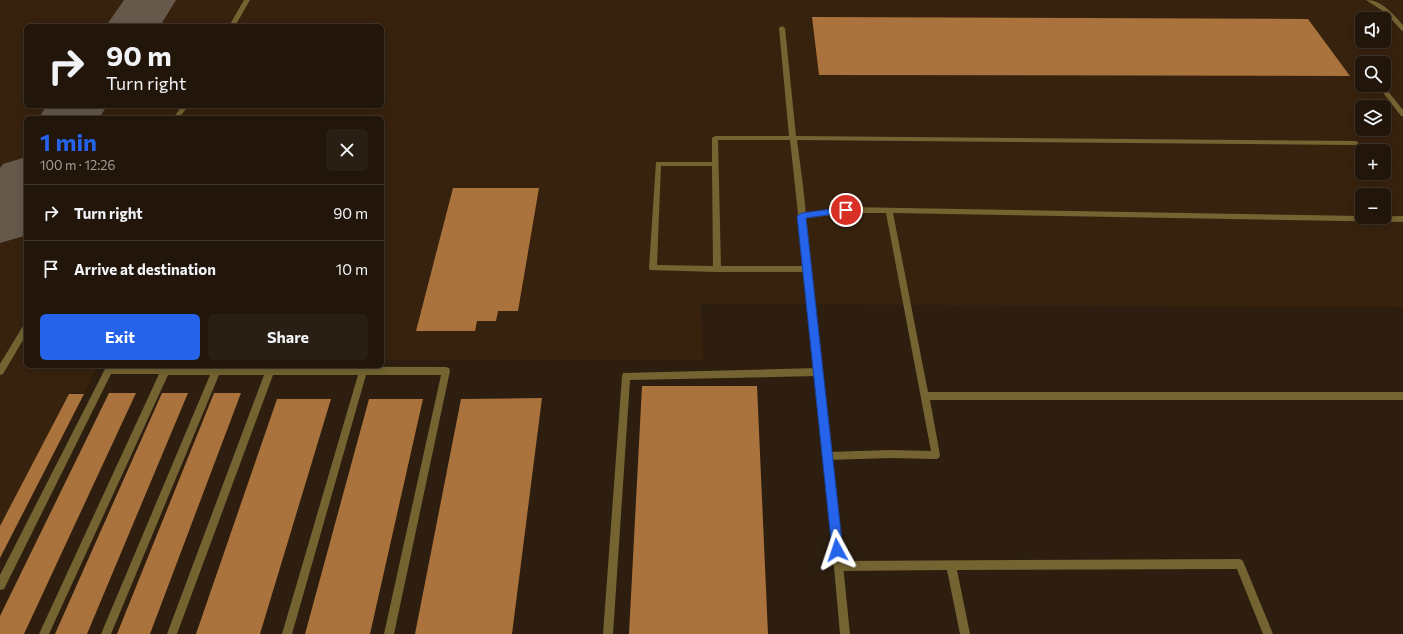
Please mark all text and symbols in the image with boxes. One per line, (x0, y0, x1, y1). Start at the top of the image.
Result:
map controls (1355, 12, 1391, 224)
button: sound (1355, 12, 1391, 48)
text: 90 m (106, 38, 172, 72)
icon: right (40, 40, 92, 92)
button: search (1355, 56, 1391, 92)
text: Turn right (106, 72, 186, 94)
button: layers (1355, 100, 1391, 136)
text: 1 min (40, 127, 97, 156)
button: close (326, 129, 368, 171)
button: + (1355, 144, 1391, 180)
text: 100 m · 12:26 (40, 157, 115, 173)
button: − (1355, 188, 1391, 224)
pin (829, 193, 863, 227)
icon: arrive (835, 199, 857, 221)
icon: right (40, 202, 62, 224)
text: Turn right (74, 204, 143, 222)
text: 90 m (333, 204, 368, 222)
icon: arrive (40, 258, 62, 280)
text: Arrive at destination (74, 260, 216, 278)
text: 10 m (336, 260, 368, 278)
button: Exit (40, 314, 200, 360)
button: Share (208, 314, 368, 360)
position arrow (816, 529, 858, 571)

